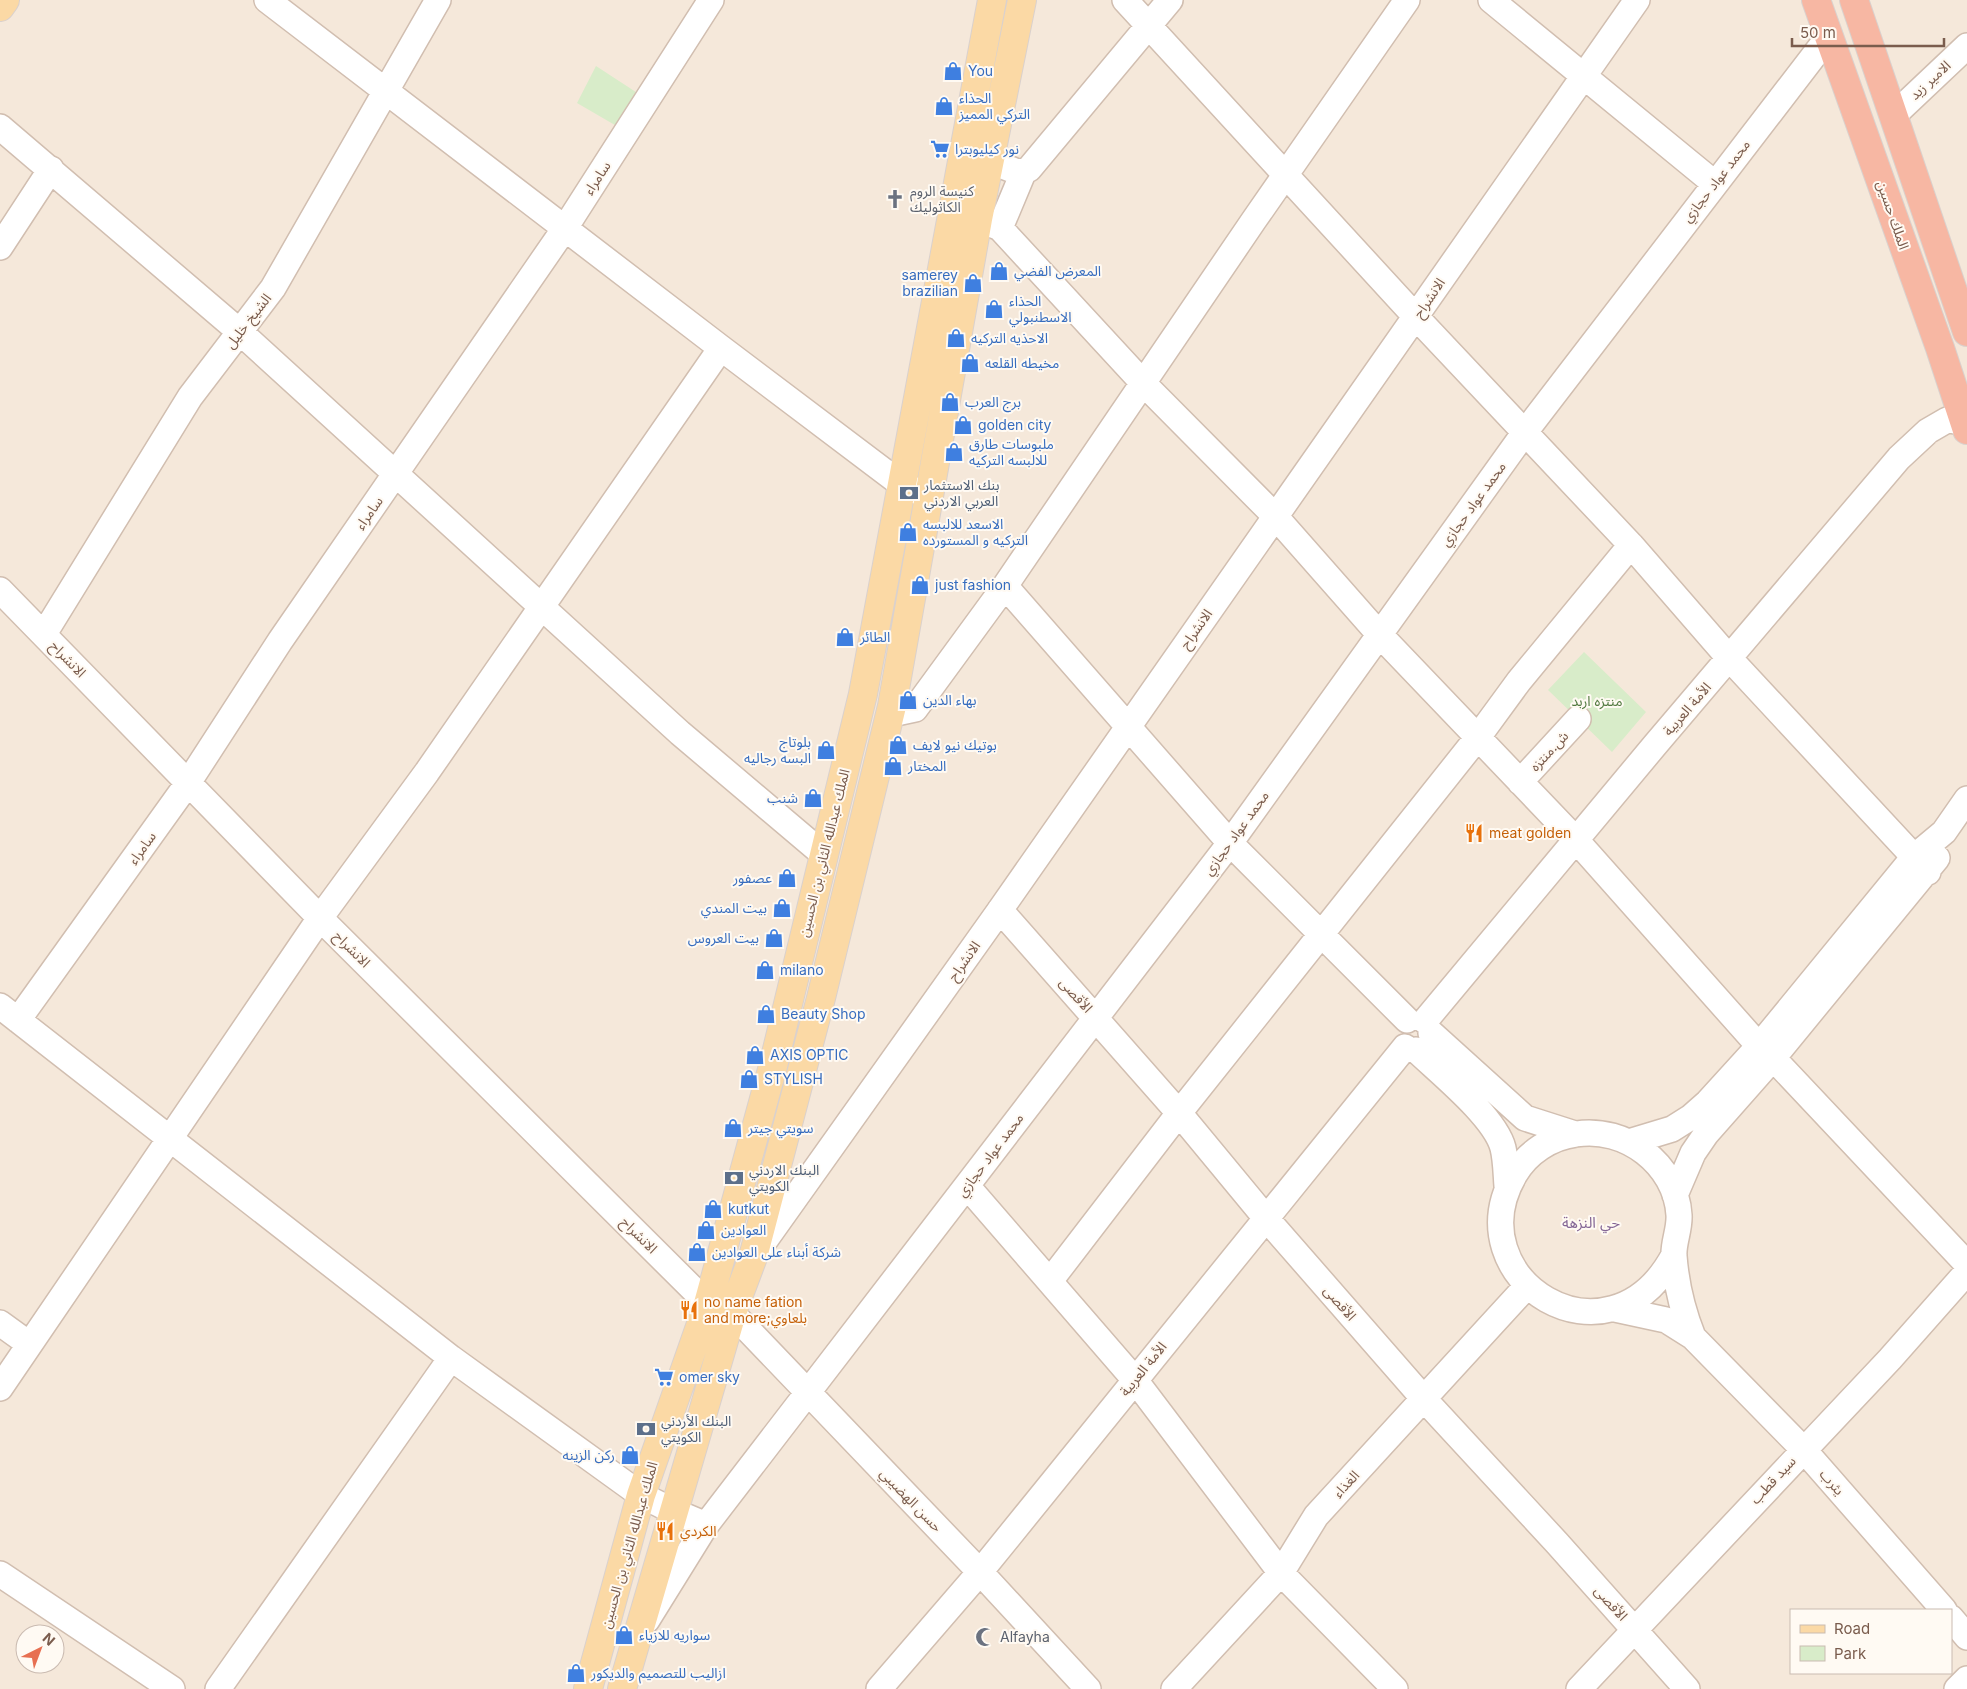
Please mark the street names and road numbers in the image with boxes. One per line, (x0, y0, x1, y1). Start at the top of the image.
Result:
street label: الامير زيد (1906, 56, 1954, 104)
street label: محمد عواد حجازي (1678, 136, 1756, 227)
street label: سامراء (579, 158, 615, 198)
street label: الملك حسين (1873, 178, 1913, 252)
street label: الانشراح (1409, 274, 1451, 323)
street label: الشيخ خليل (221, 290, 277, 353)
street label: محمد عواد حجازي (1436, 458, 1512, 551)
street label: سامراء (351, 493, 387, 533)
street label: الانشراح (1176, 606, 1218, 654)
street label: الانشراح (45, 637, 90, 683)
street label: الأمة العربية (1659, 679, 1715, 739)
street label: ش.منتزه (1526, 727, 1572, 775)
street label: الملك عبدالله الثاني بن الحسين (794, 767, 856, 940)
street label: محمد عواد حجازي (1199, 787, 1275, 880)
street label: سامراء (124, 828, 160, 868)
street label: الانشراح (328, 927, 374, 973)
street label: الانشراح (944, 938, 986, 986)
street label: الأقصى (1055, 974, 1097, 1016)
street label: محمد عواد حجازي (953, 1110, 1029, 1202)
street label: الانشراح (615, 1213, 661, 1259)
street label: الأقصى (1320, 1282, 1360, 1324)
street label: الأمة العربية (1116, 1338, 1170, 1400)
street label: سيد قطب (1746, 1452, 1799, 1507)
street label: الملك عبدالله الثاني بن الحسين (597, 1459, 664, 1631)
street label: حسن الهضيبي (874, 1464, 946, 1537)
street label: يثرب (1816, 1465, 1848, 1499)
street label: الغذاء (1329, 1467, 1362, 1501)
street label: الأقصى (1590, 1582, 1632, 1624)

